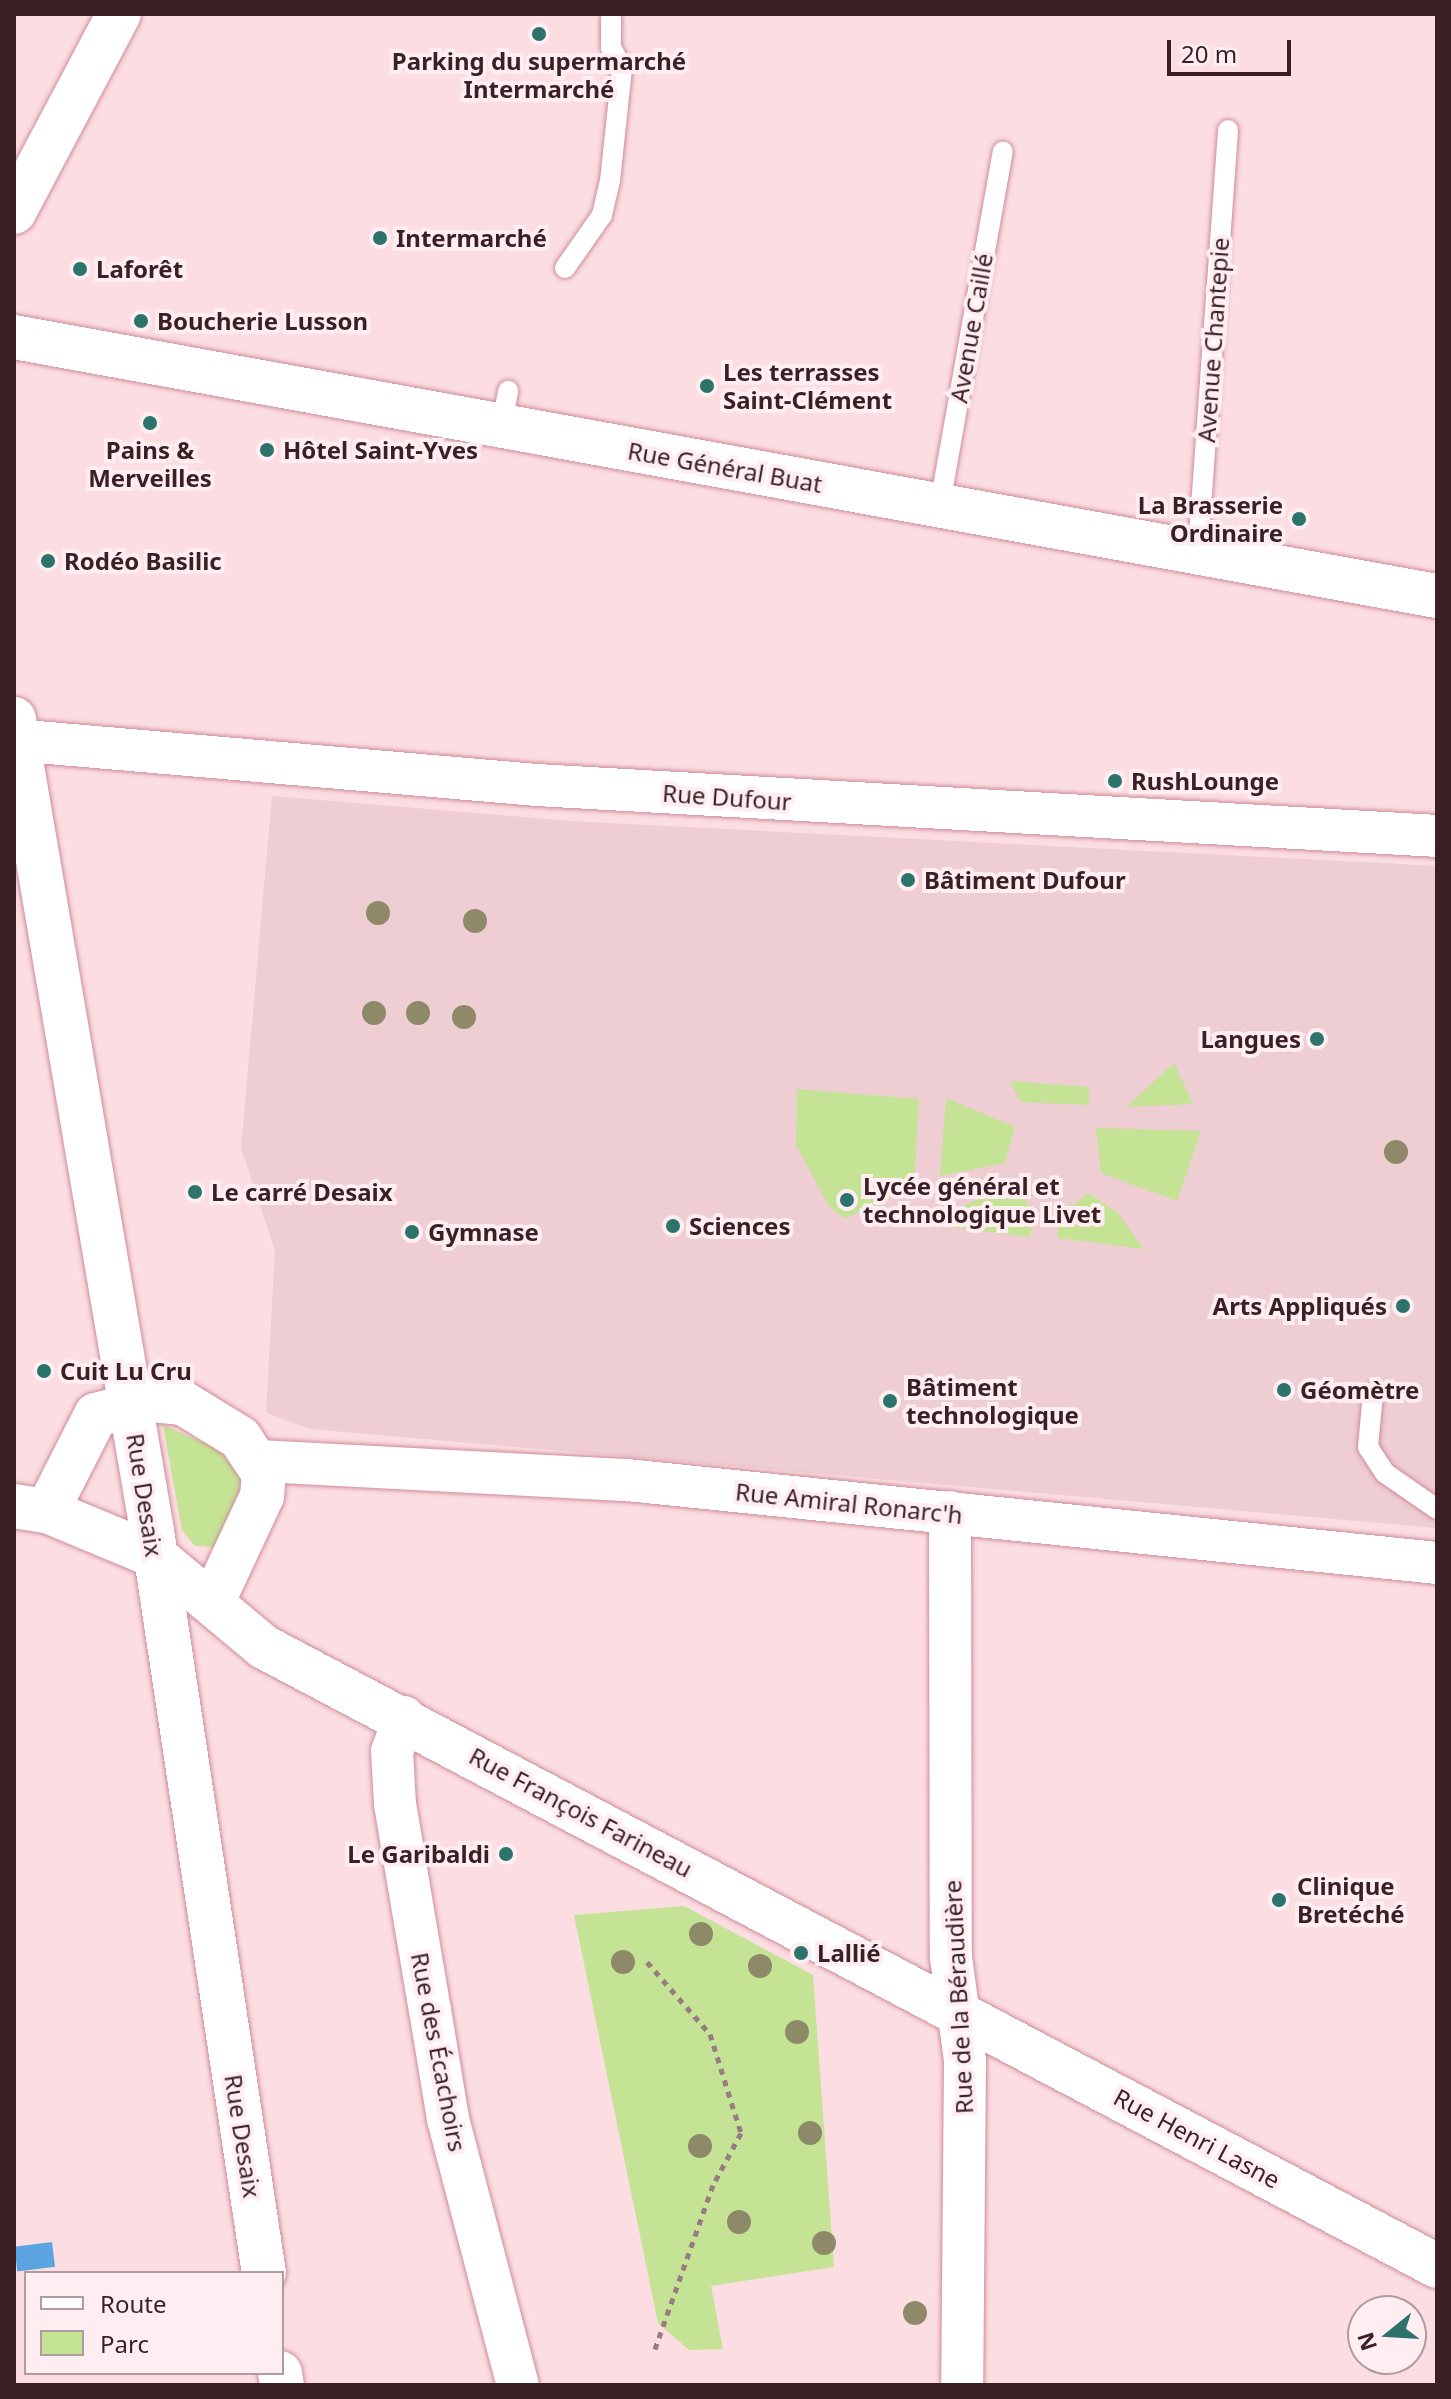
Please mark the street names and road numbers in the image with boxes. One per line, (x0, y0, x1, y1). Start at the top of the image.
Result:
street label: Avenue Chantepie (1191, 237, 1235, 443)
street label: Avenue Caillé (944, 251, 998, 405)
street label: Rue Général Buat (626, 436, 824, 498)
street label: Rue Dufour (661, 778, 793, 816)
street label: Rue Desaix (121, 1431, 169, 1559)
street label: Rue Amiral Ronarc'h (734, 1477, 964, 1529)
street label: Rue François Farineau (465, 1741, 697, 1883)
street label: Rue de la Béraudière (937, 1879, 979, 2115)
street label: Rue des Écachoirs (406, 1950, 472, 2154)
street label: Rue Desaix (219, 2072, 267, 2200)
street label: Rue Henri Lasne (1109, 2082, 1285, 2194)

